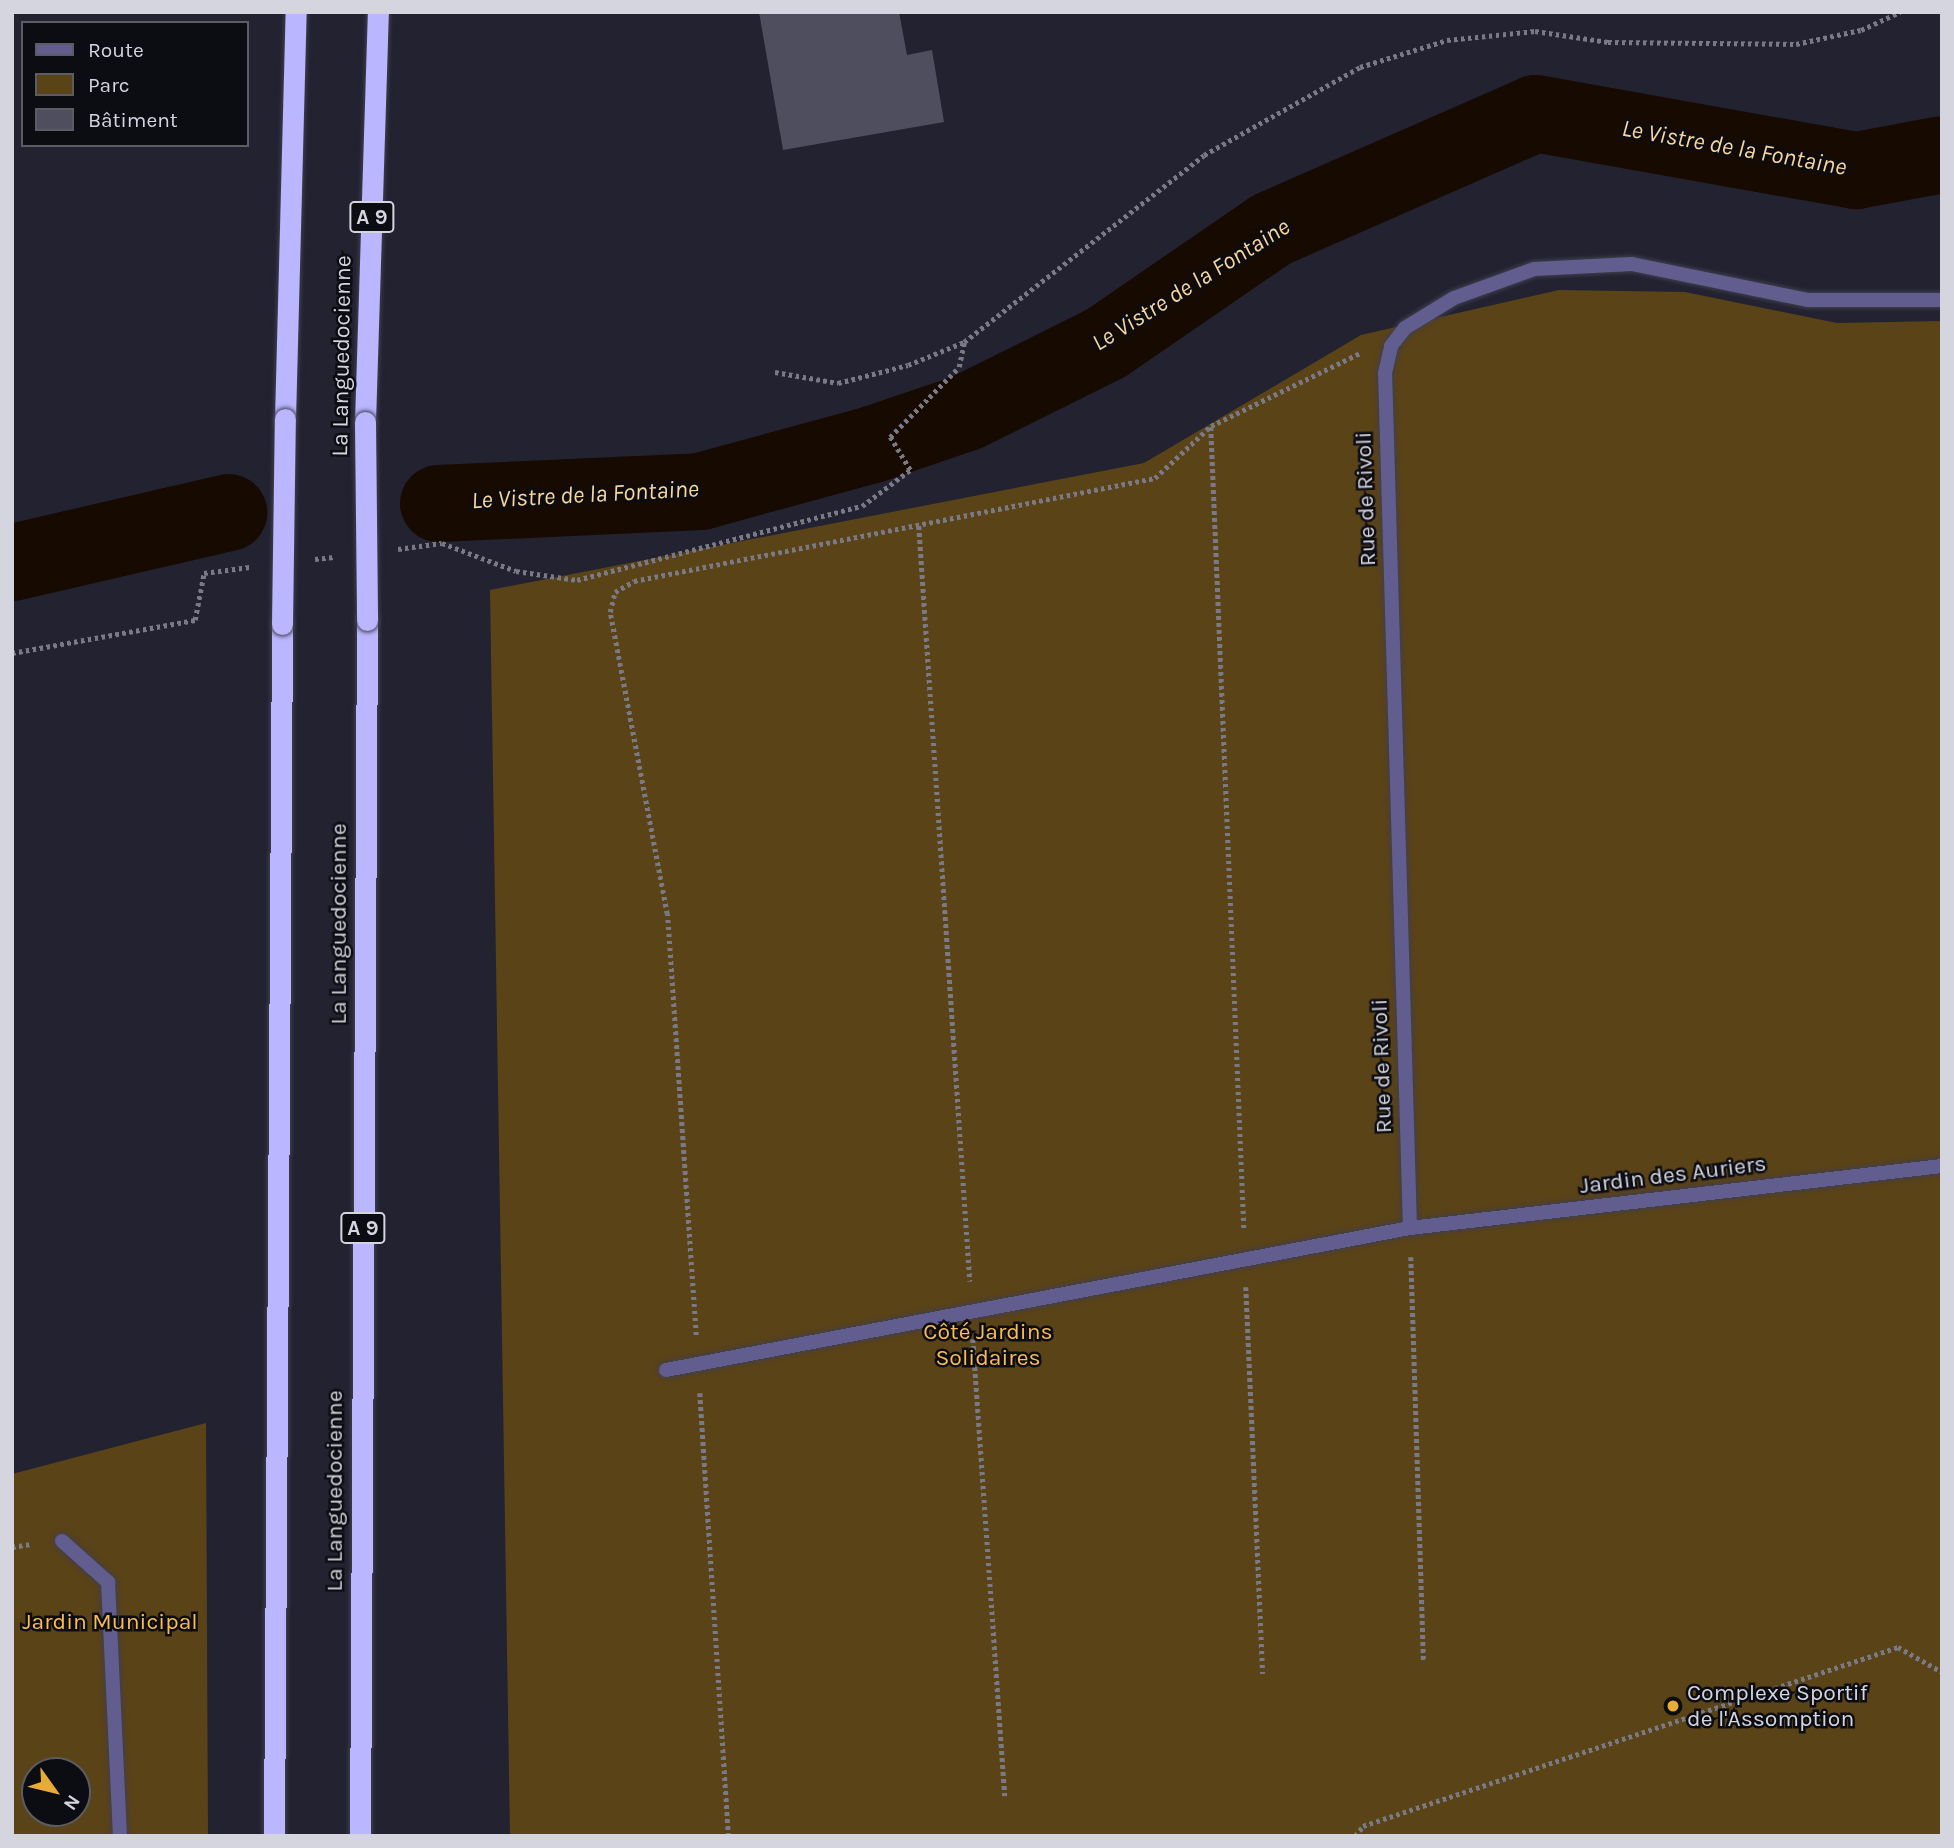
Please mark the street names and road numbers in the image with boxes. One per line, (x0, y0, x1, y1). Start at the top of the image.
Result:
road number: A 9 (349, 200, 395, 234)
street label: La Languedocienne (326, 255, 358, 457)
street label: Rue de Rivoli (1350, 431, 1382, 567)
street label: La Languedocienne (325, 823, 353, 1025)
street label: Rue de Rivoli (1366, 998, 1398, 1134)
street label: Jardin des Auriers (1578, 1150, 1768, 1200)
road number: A 9 (340, 1210, 386, 1246)
street label: La Languedocienne (321, 1390, 349, 1592)

